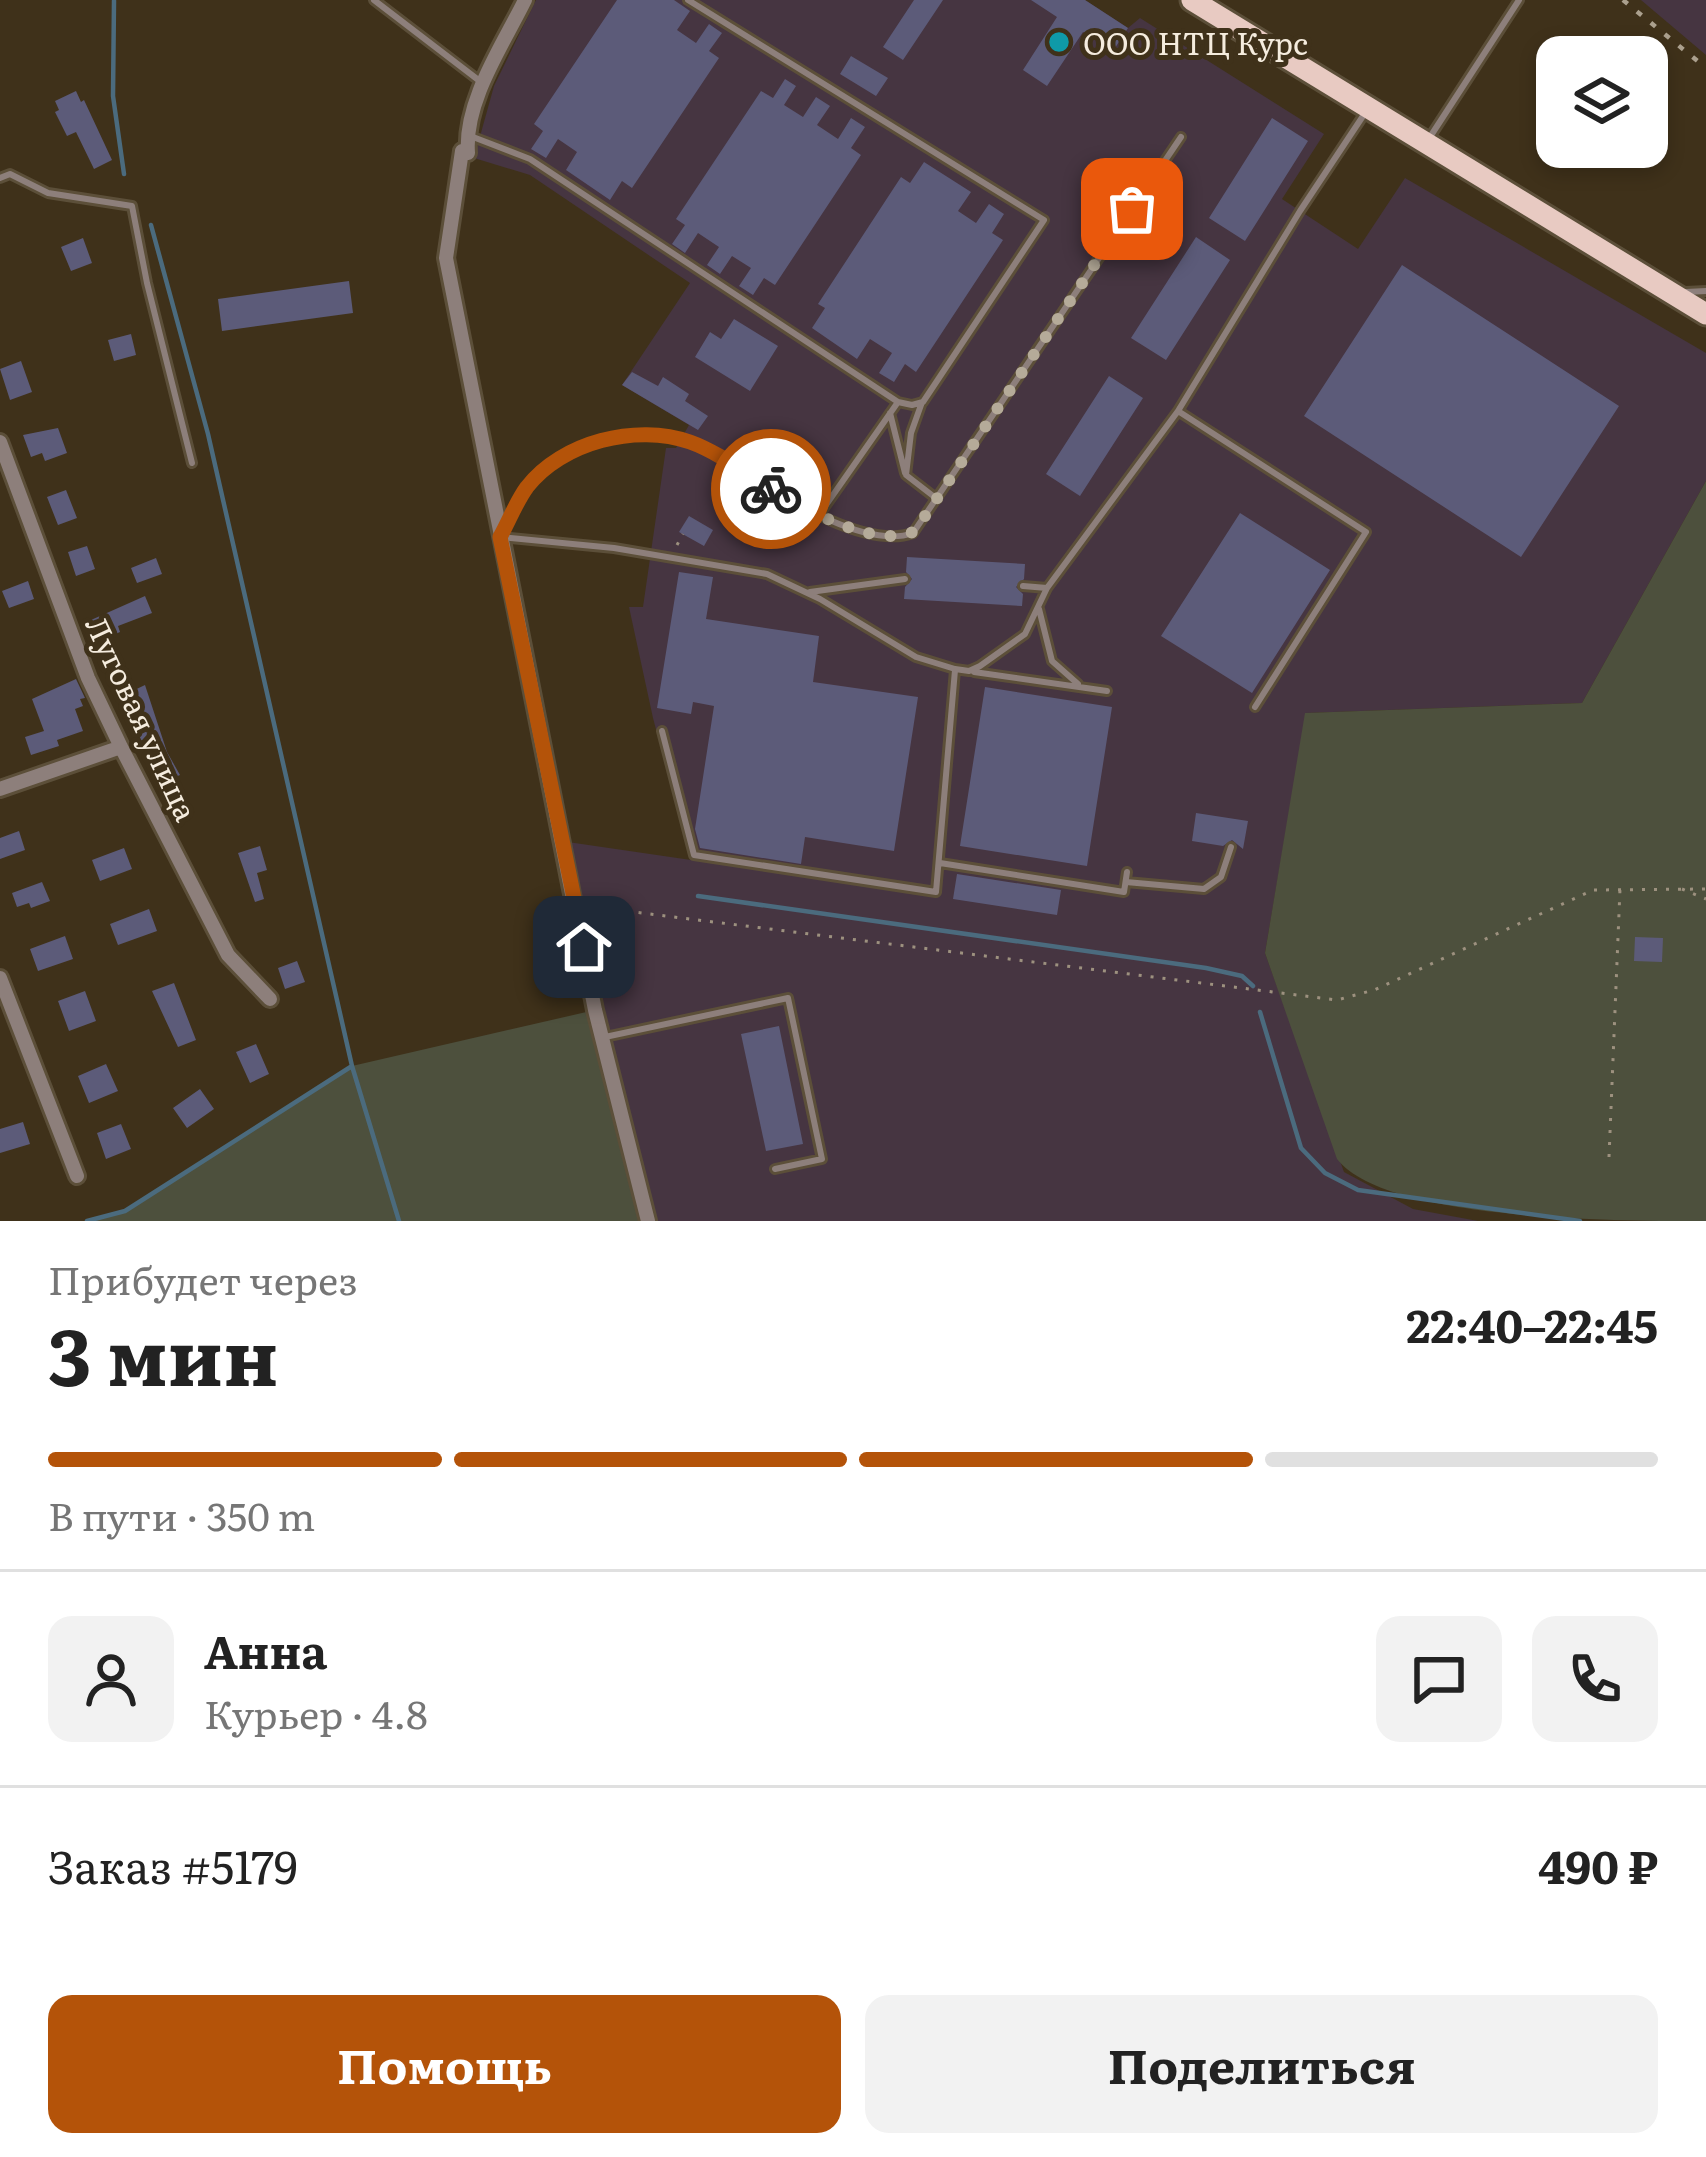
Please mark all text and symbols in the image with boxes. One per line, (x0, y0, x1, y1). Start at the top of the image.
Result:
place label: ООО НТЦ Курс (1083, 20, 1308, 64)
marker: ООО НТЦ Курс (1046, 29, 1072, 55)
map controls (1536, 36, 1668, 168)
button: layers (1536, 36, 1668, 168)
pin (1081, 158, 1183, 260)
icon: bag (1099, 176, 1165, 242)
courier (711, 429, 831, 549)
icon: bike (738, 456, 804, 522)
street label: Луговая улица (76, 608, 210, 828)
pin (533, 896, 635, 998)
icon: home (551, 914, 617, 980)
text: Прибудет через (48, 1249, 358, 1307)
text: 22:40–22:45 (1406, 1290, 1658, 1357)
text: 3 мин (48, 1294, 278, 1410)
text: В пути · 350 m (48, 1485, 315, 1543)
button: person (48, 1616, 174, 1742)
text: Анна (204, 1616, 327, 1683)
button: chat (1376, 1616, 1502, 1742)
button: phone (1532, 1616, 1658, 1742)
text: Курьер · 4.8 (204, 1683, 428, 1741)
text: Заказ #5179 (48, 1831, 297, 1898)
text: 490 ₽ (1538, 1831, 1658, 1898)
button: Помощь (48, 1995, 841, 2133)
button: Поделиться (865, 1995, 1658, 2133)

